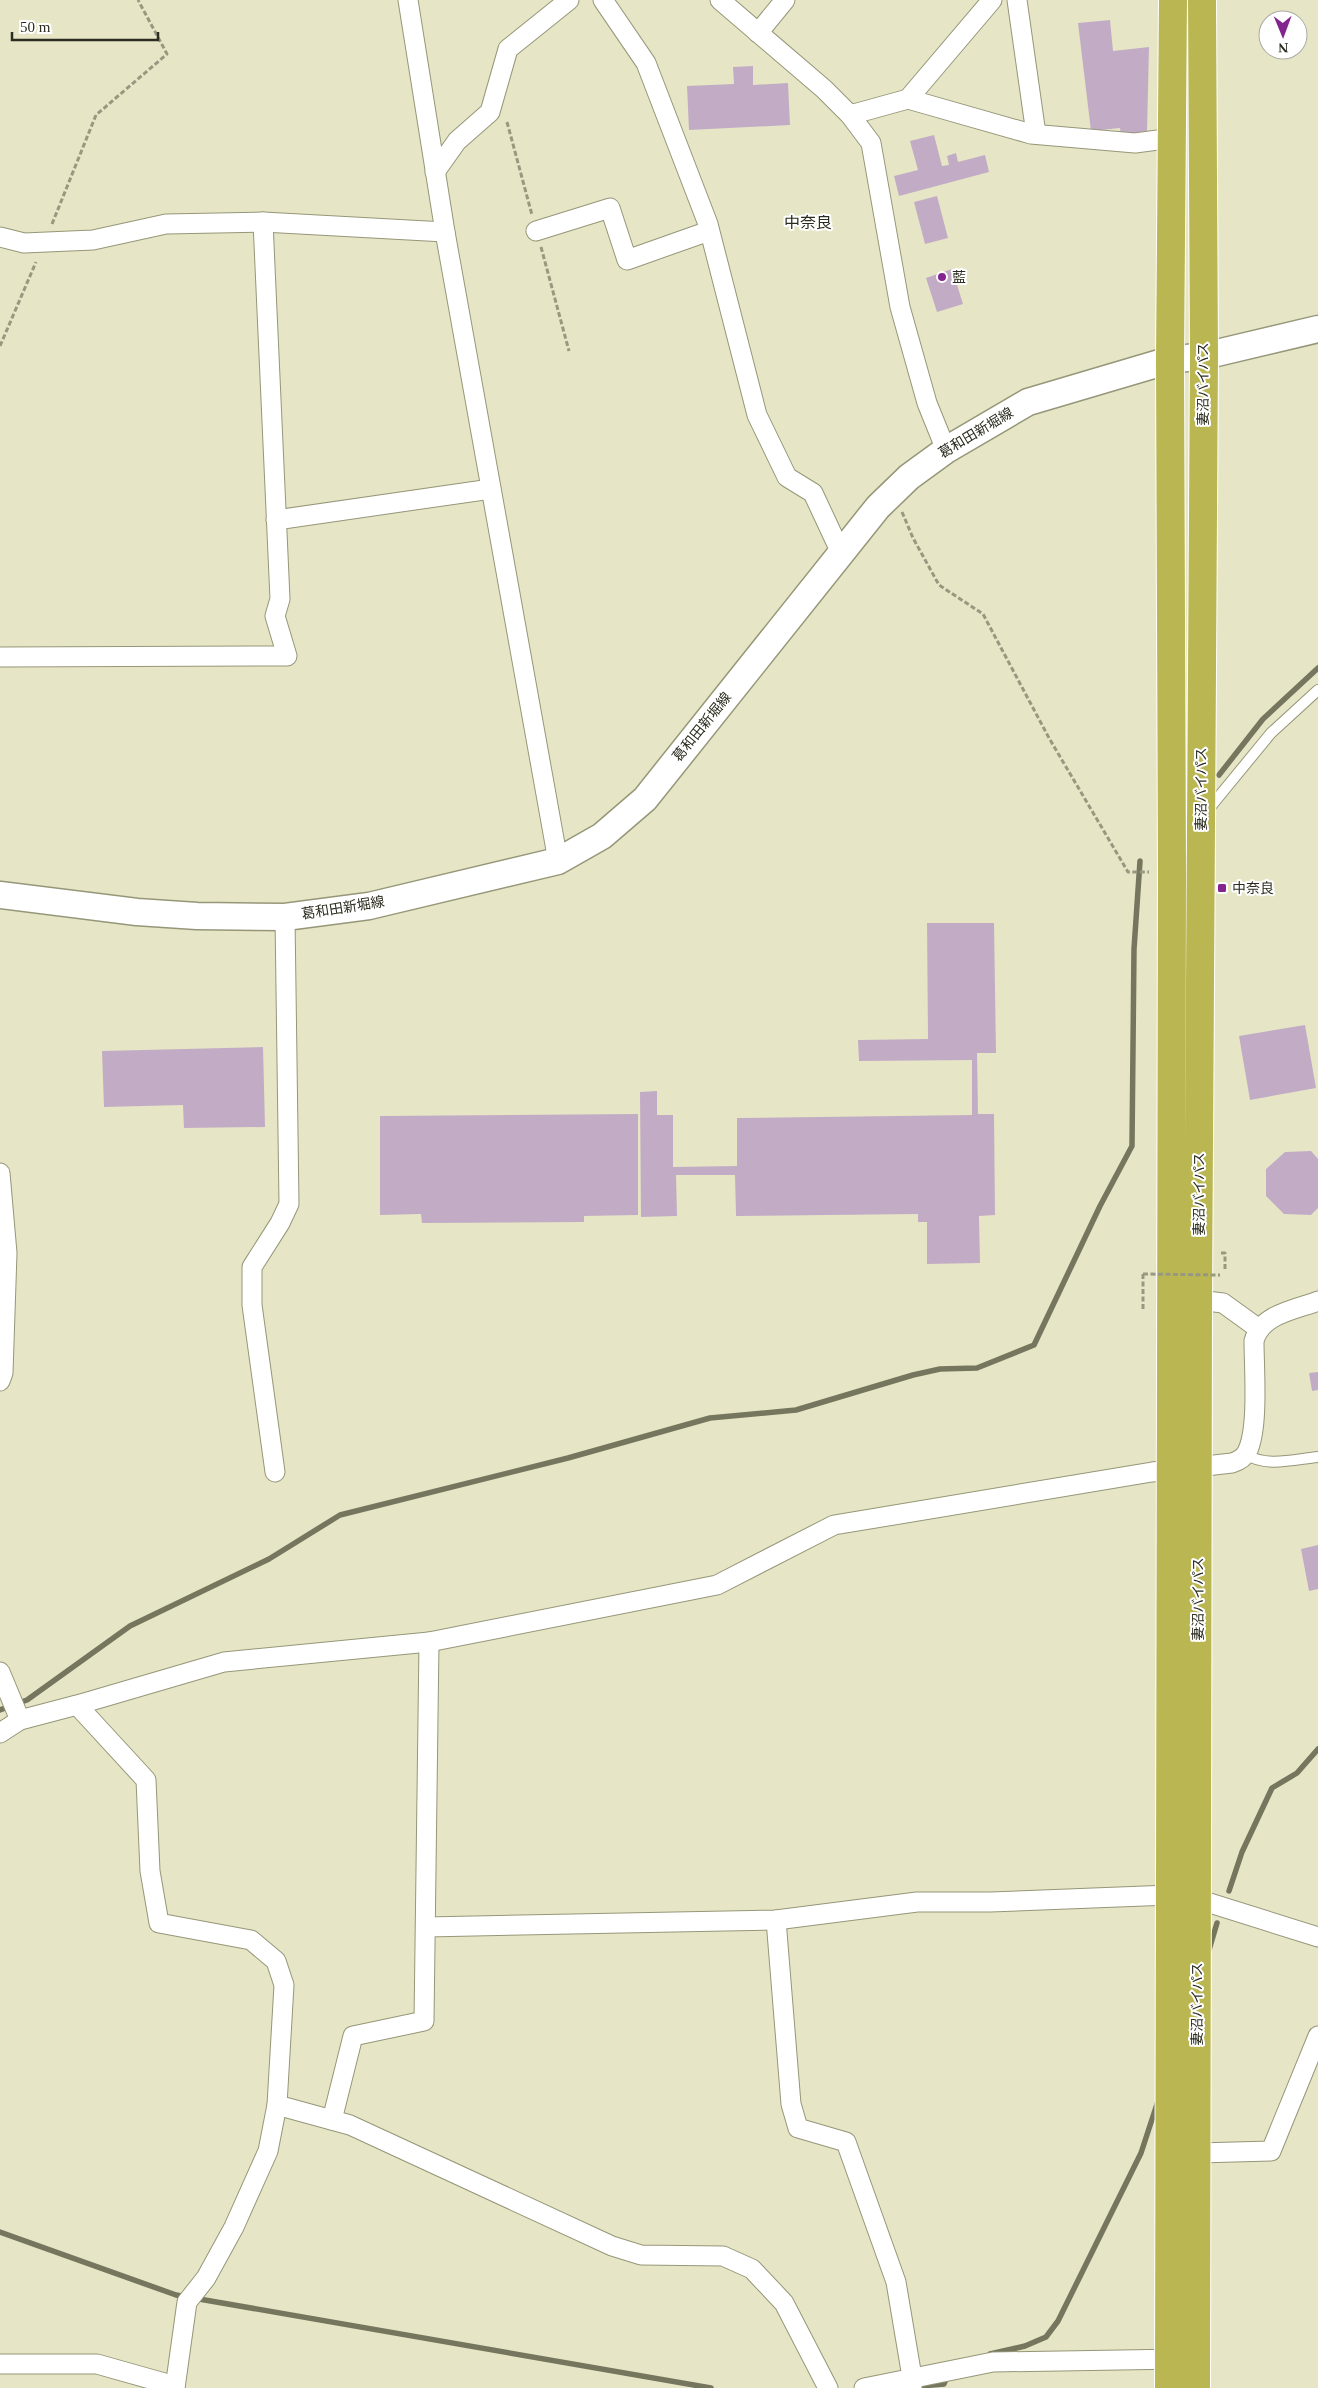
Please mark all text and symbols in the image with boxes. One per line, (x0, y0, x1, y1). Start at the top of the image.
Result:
scale bar (12, 10, 159, 42)
north arrow (1258, 10, 1308, 60)
text: 50 m (20, 19, 51, 35)
text: N (1278, 40, 1288, 55)
district label: 中奈良 (784, 214, 832, 231)
place label: 藍 (952, 270, 966, 285)
marker: 藍 (936, 271, 948, 283)
street label: 妻沼バイパス (1196, 342, 1211, 426)
street label: 葛和田新堀線 (936, 405, 1016, 461)
street label: 葛和田新堀線 (670, 690, 734, 764)
street label: 妻沼バイパス (1194, 747, 1209, 831)
place label: 中奈良 (1232, 881, 1274, 896)
marker: 中奈良 (1216, 882, 1228, 894)
street label: 葛和田新堀線 (300, 894, 386, 922)
street label: 妻沼バイパス (1192, 1152, 1207, 1236)
street label: 妻沼バイパス (1191, 1557, 1206, 1641)
street label: 妻沼バイパス (1190, 1962, 1205, 2046)

